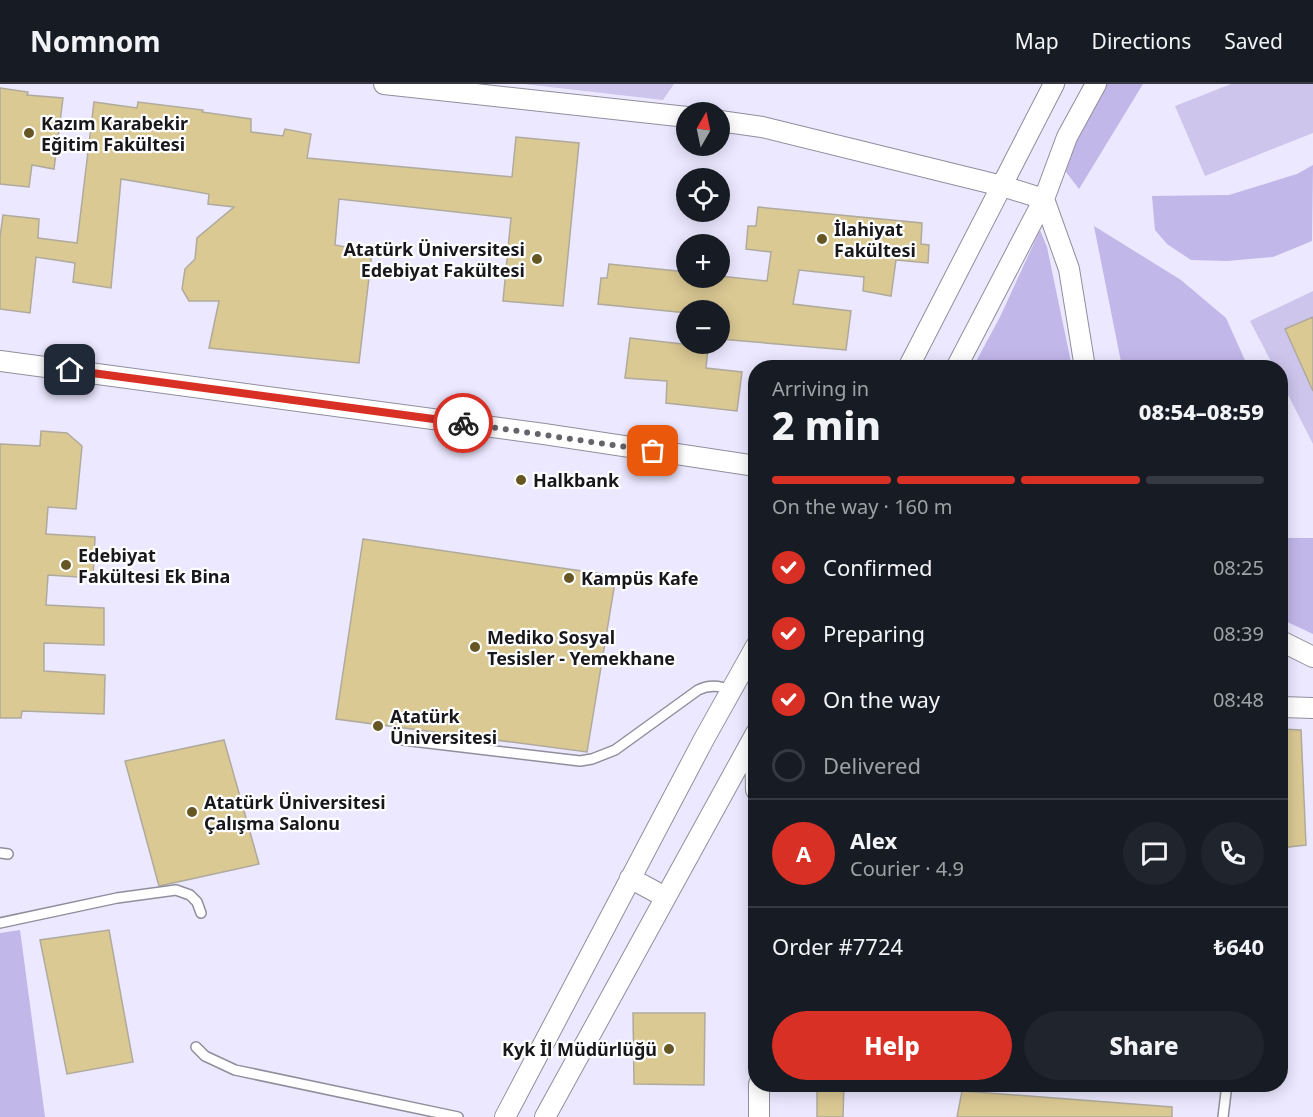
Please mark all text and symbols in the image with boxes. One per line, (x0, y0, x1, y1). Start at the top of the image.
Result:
text: Nomnom (30, 22, 161, 60)
text: Map (1015, 27, 1059, 55)
text: Directions (1092, 27, 1191, 55)
text: Saved (1224, 27, 1283, 55)
north arrow (676, 102, 730, 156)
map controls (676, 102, 730, 354)
place label: Kazım Karabekir Eğitim Fakültesi (41, 111, 188, 156)
marker: Kazım Karabekir Eğitim Fakültesi (22, 126, 36, 140)
button: locate (676, 168, 730, 222)
place label: İlahiyat Fakültesi (834, 217, 916, 262)
marker: İlahiyat Fakültesi (815, 232, 829, 246)
button: + (676, 234, 730, 288)
place label: Atatürk Üniversitesi Edebiyat Fakültesi (343, 237, 525, 282)
marker: Atatürk Üniversitesi Edebiyat Fakültesi (530, 252, 544, 266)
button: − (676, 300, 730, 354)
pin (44, 344, 95, 395)
icon: home (53, 353, 86, 386)
text: Arriving in (772, 375, 869, 402)
courier (433, 393, 493, 453)
text: 08:54–08:59 (1139, 396, 1264, 426)
text: 2 min (772, 398, 881, 451)
icon: bike (447, 407, 480, 440)
pin (627, 425, 678, 476)
icon: bag (636, 434, 669, 467)
place label: Halkbank (533, 468, 620, 492)
marker: Halkbank (514, 473, 528, 487)
text: On the way · 160 m (772, 493, 952, 520)
place label: Edebiyat Fakültesi Ek Bina (78, 543, 230, 588)
icon: check (772, 551, 805, 584)
text: Confirmed (823, 552, 933, 582)
text: 08:25 (1213, 554, 1264, 581)
marker: Edebiyat Fakültesi Ek Bina (59, 558, 73, 572)
place label: Kampüs Kafe (581, 566, 699, 590)
marker: Kampüs Kafe (562, 571, 576, 585)
icon: check (772, 617, 805, 650)
text: Preparing (823, 618, 925, 648)
text: 08:39 (1213, 620, 1264, 647)
place label: Mediko Sosyal Tesisler - Yemekhane (487, 625, 675, 670)
marker: Mediko Sosyal Tesisler - Yemekhane (468, 640, 482, 654)
icon: check (772, 683, 805, 716)
text: On the way (823, 684, 940, 714)
text: 08:48 (1213, 686, 1264, 713)
place label: Atatürk Üniversitesi (390, 704, 497, 749)
marker: Atatürk Üniversitesi (371, 719, 385, 733)
text: Delivered (823, 750, 921, 780)
place label: Atatürk Üniversitesi Çalışma Salonu (204, 790, 386, 835)
marker: Atatürk Üniversitesi Çalışma Salonu (185, 805, 199, 819)
button: chat (1123, 822, 1186, 885)
button: phone (1201, 822, 1264, 885)
text: Alex (850, 825, 897, 855)
text: A (796, 838, 811, 868)
text: Courier · 4.9 (850, 855, 964, 882)
text: Order #7724 (772, 931, 903, 961)
text: ₺640 (1214, 931, 1264, 961)
button: Help (772, 1011, 1012, 1080)
button: Share (1024, 1011, 1264, 1080)
place label: Kyk İl Müdürlüğü (502, 1037, 657, 1061)
marker: Kyk İl Müdürlüğü (662, 1042, 676, 1056)

